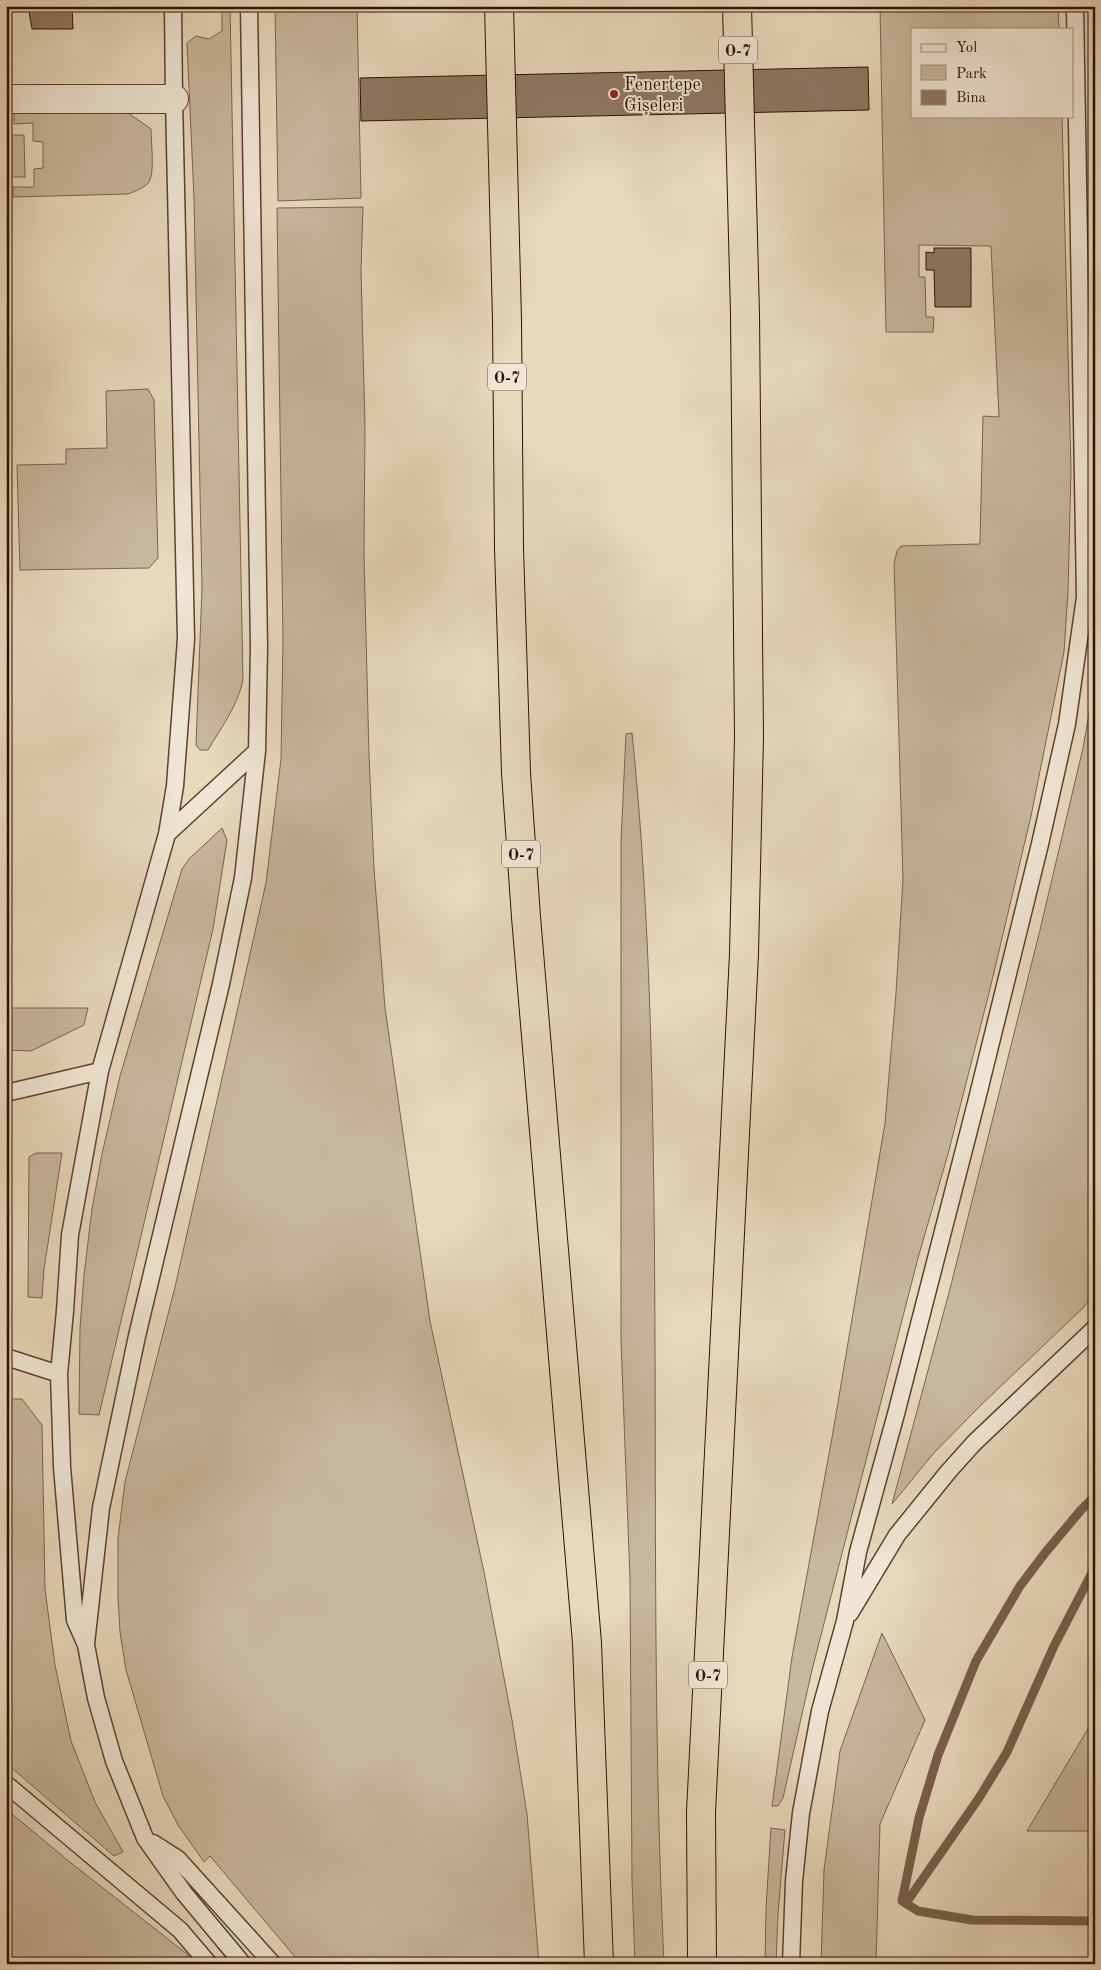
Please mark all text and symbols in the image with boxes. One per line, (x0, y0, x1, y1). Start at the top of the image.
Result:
legend (911, 28, 1074, 118)
road number: O-7 (719, 36, 757, 64)
text: Yol (956, 41, 977, 56)
text: Park (956, 67, 987, 82)
place label: Fenertepe Gişeleri (624, 76, 701, 115)
marker: Fenertepe Gişeleri (608, 88, 620, 100)
text: Bina (956, 91, 987, 106)
road number: O-7 (488, 364, 526, 391)
road number: O-7 (502, 841, 540, 868)
road number: O-7 (689, 1662, 727, 1688)

